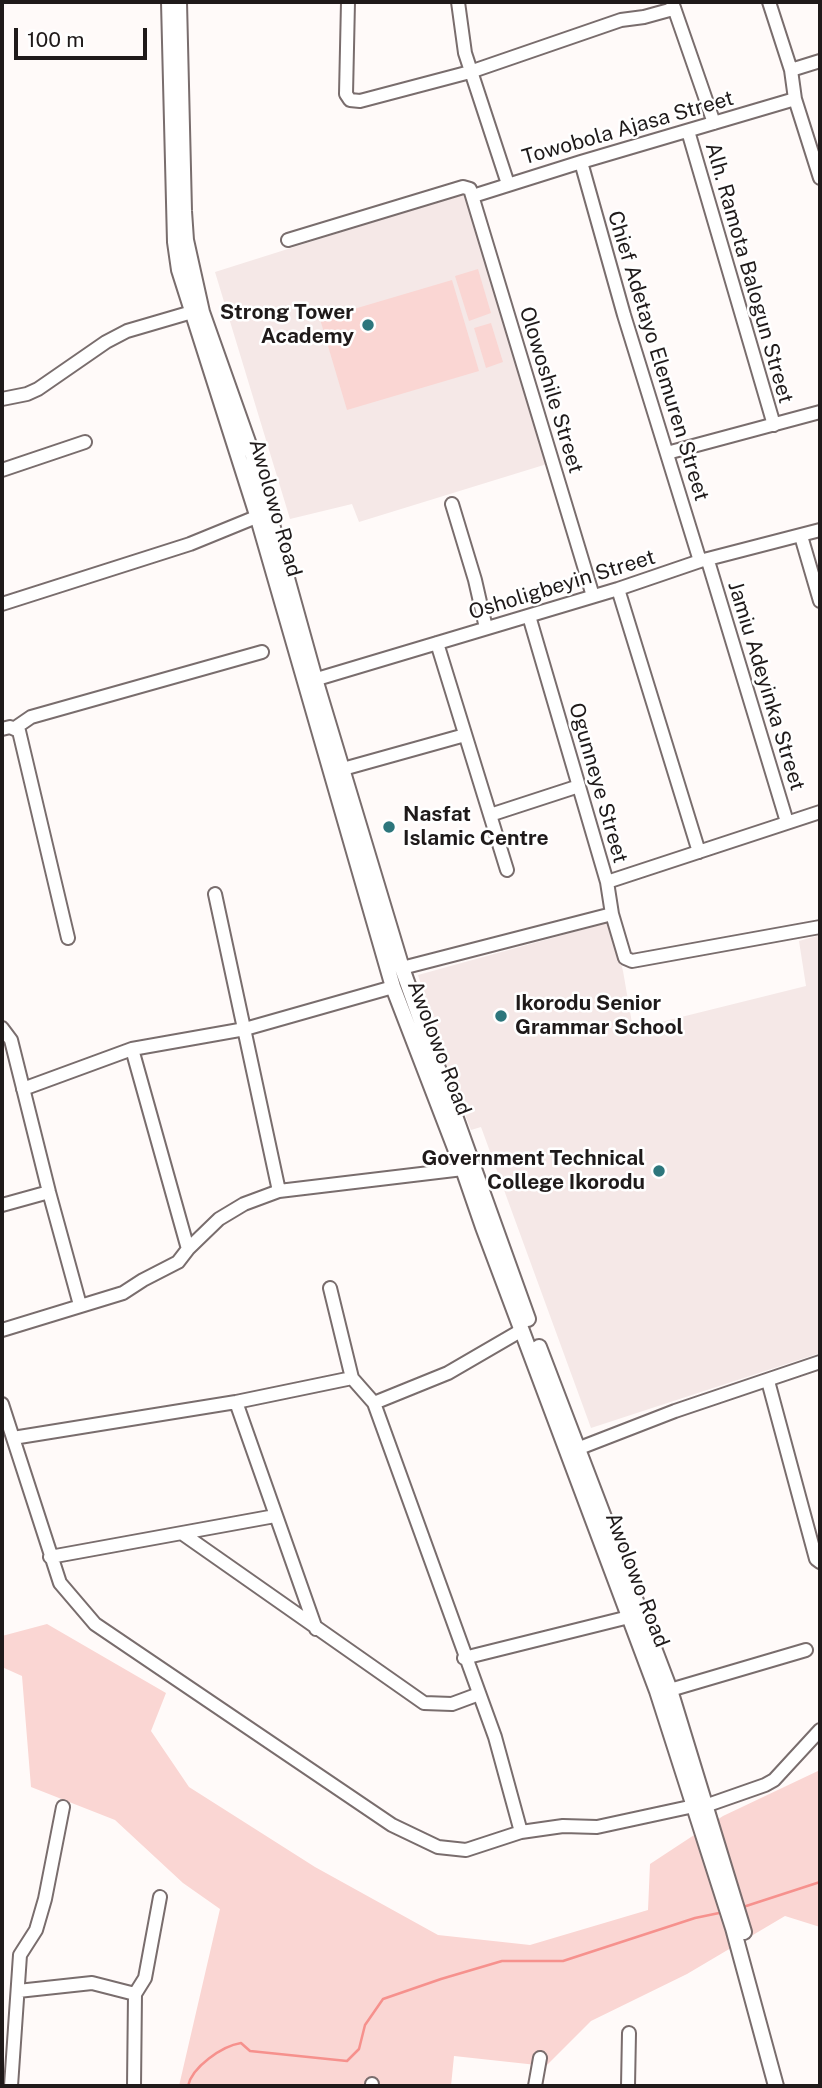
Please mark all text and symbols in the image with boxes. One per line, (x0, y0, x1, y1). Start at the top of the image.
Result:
scale bar (18, 14, 150, 58)
text: 100 m (27, 27, 84, 52)
street label: Towobola Ajasa Street (519, 86, 737, 170)
street label: Alh. Ramota Balogun Street (700, 140, 798, 406)
street label: Chief Adetayo Elemuren Street (602, 208, 714, 504)
place label: Strong Tower Academy (220, 300, 354, 350)
street label: Olowoshile Street (514, 304, 588, 476)
marker: Strong Tower Academy (360, 317, 376, 333)
street label: Awolowo Road (243, 436, 307, 580)
street label: Osholigbeyin Street (466, 545, 658, 625)
street label: Jamiu Adeyinka Street (722, 578, 810, 794)
street label: Ogunneye Street (563, 700, 633, 866)
place label: Nasfat Islamic Centre (403, 802, 549, 852)
marker: Nasfat Islamic Centre (381, 819, 397, 835)
street label: Awolowo Road (402, 977, 476, 1119)
place label: Ikorodu Senior Grammar School (515, 991, 683, 1041)
marker: Ikorodu Senior Grammar School (493, 1008, 509, 1024)
place label: Government Technical College Ikorodu (421, 1146, 645, 1196)
marker: Government Technical College Ikorodu (651, 1163, 667, 1179)
street label: Awolowo Road (600, 1509, 674, 1651)

